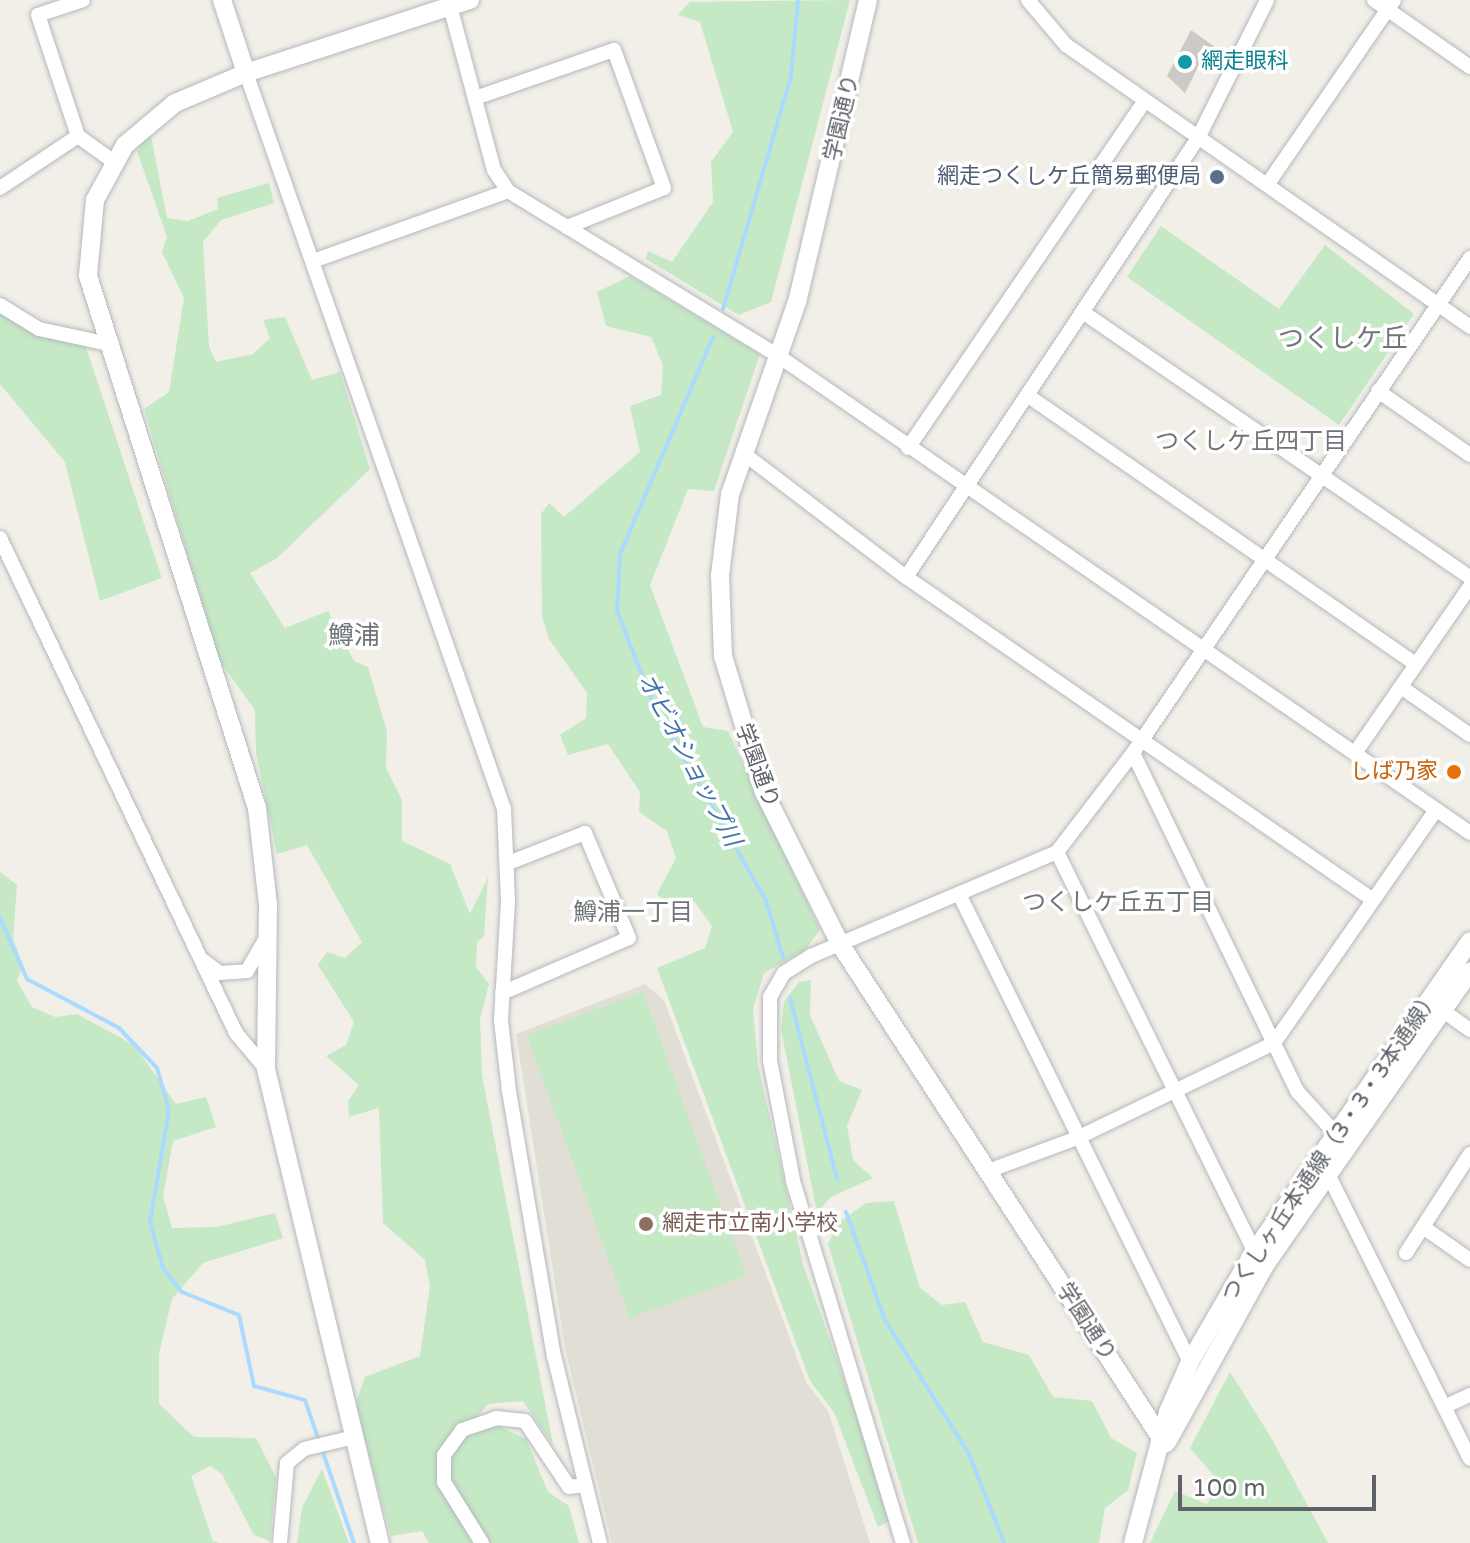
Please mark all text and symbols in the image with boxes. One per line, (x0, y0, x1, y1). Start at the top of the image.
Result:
place label: 網走眼科 (1201, 49, 1289, 75)
marker: 網走眼科 (1176, 53, 1194, 71)
street label: 学園通り (819, 72, 865, 164)
place label: 網走つくしケ丘簡易郵便局 (937, 164, 1201, 190)
marker: 網走つくしケ丘簡易郵便局 (1208, 168, 1226, 186)
district label: つくしケ丘 (1278, 323, 1408, 355)
district label: つくしケ丘四丁目 (1155, 428, 1347, 456)
district label: 鱒浦 (328, 620, 380, 652)
water label: オビオショップ川 (631, 668, 747, 852)
street label: 学園通り (730, 720, 784, 812)
place label: しば乃家 (1350, 759, 1438, 785)
marker: しば乃家 (1445, 763, 1463, 781)
district label: つくしケ丘五丁目 (1022, 889, 1214, 917)
district label: 鱒浦一丁目 (573, 899, 693, 927)
street label: つくしヶ丘本通線（3・3・3本通線） (1216, 985, 1446, 1307)
place label: 網走市立南小学校 (662, 1211, 838, 1237)
marker: 網走市立南小学校 (637, 1215, 655, 1233)
street label: 学園通り (1051, 1278, 1121, 1366)
scale bar (1182, 1459, 1380, 1509)
text: 100 m (1192, 1474, 1266, 1503)

